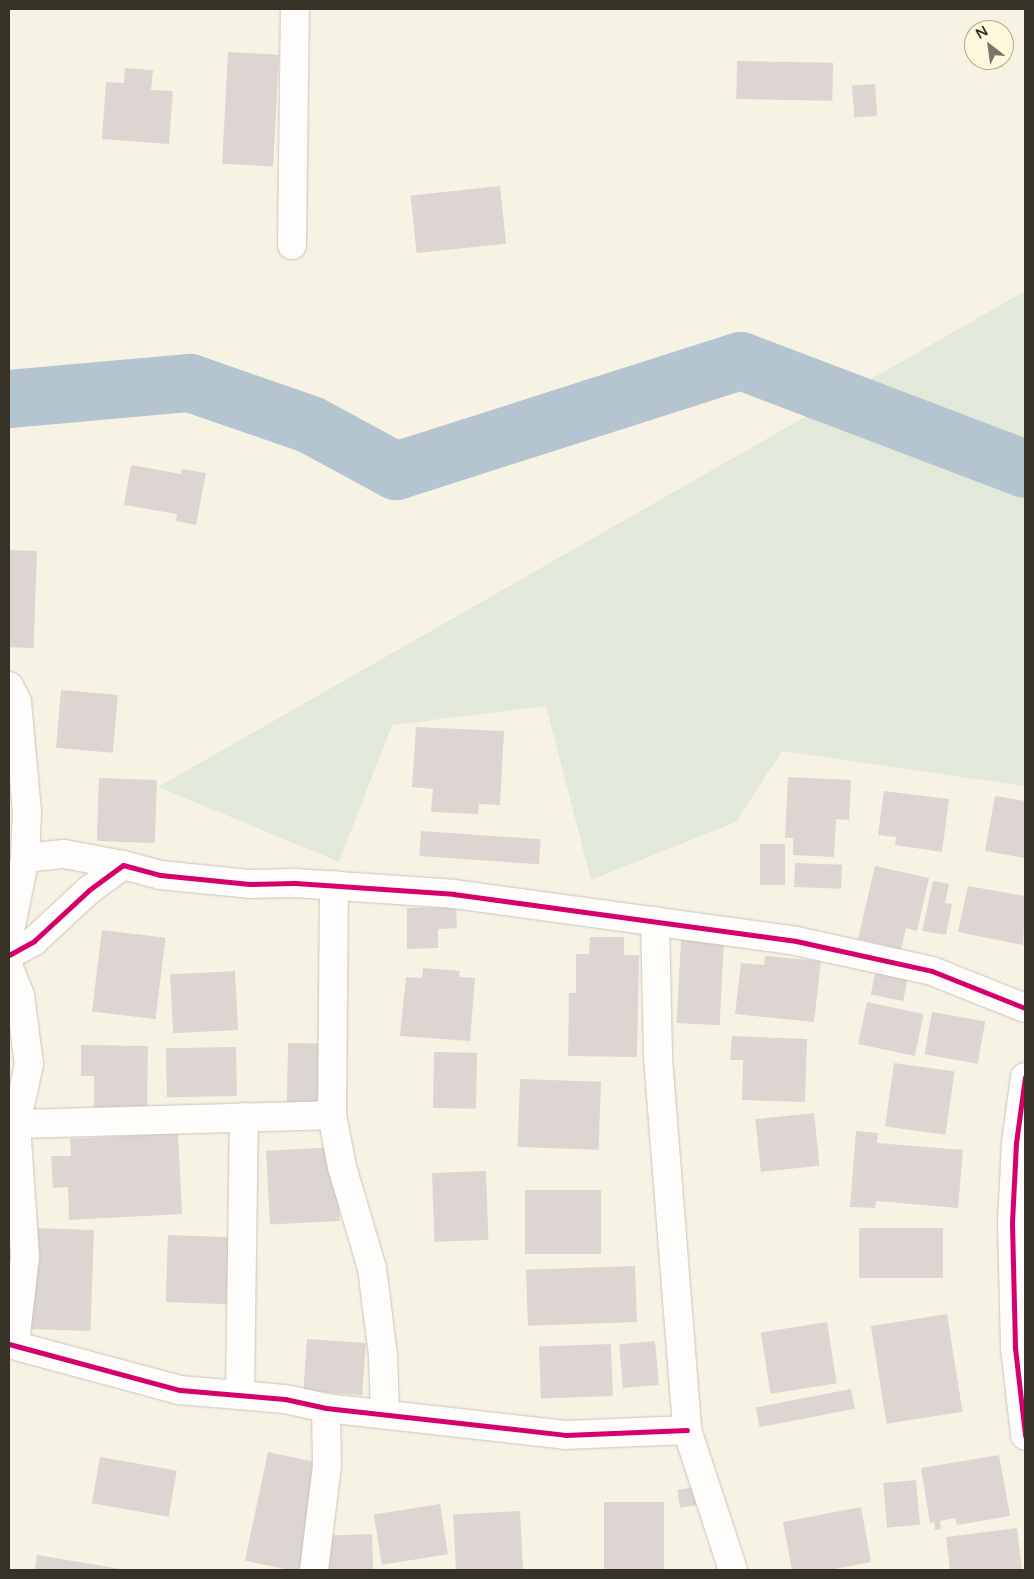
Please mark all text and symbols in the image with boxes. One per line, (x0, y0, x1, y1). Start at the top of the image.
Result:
north arrow (964, 20, 1014, 70)
text: N (973, 22, 991, 43)

